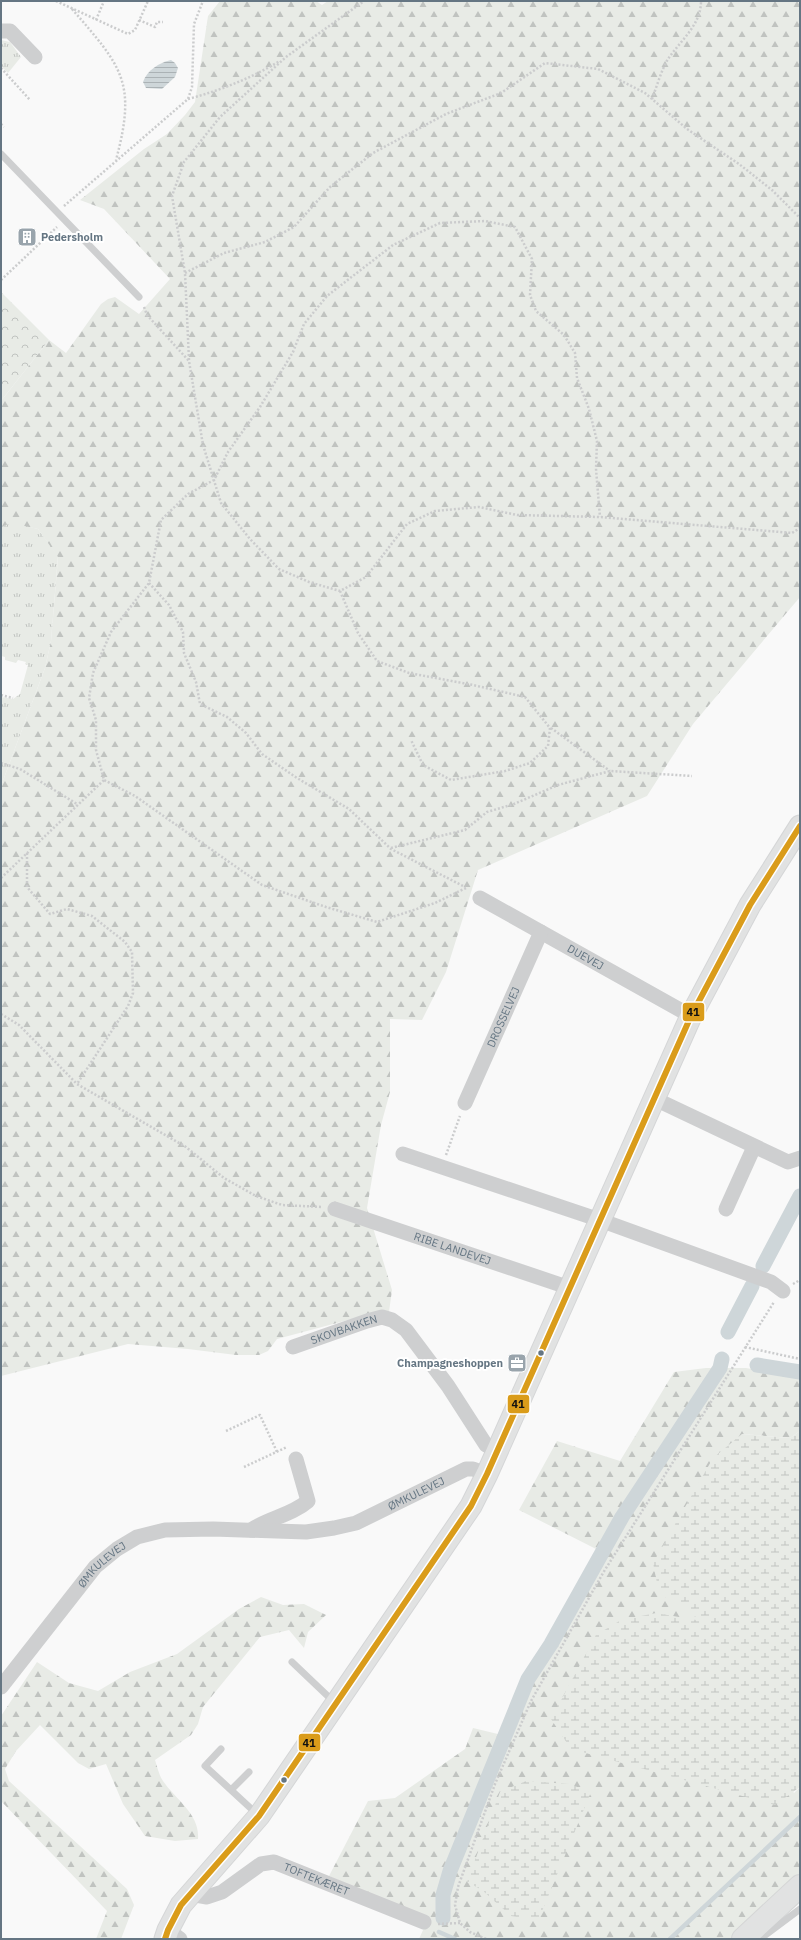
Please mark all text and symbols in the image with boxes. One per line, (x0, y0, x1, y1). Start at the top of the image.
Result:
building icon: Pedersholm (16, 226, 38, 248)
place label: Pedersholm (41, 230, 103, 244)
street label: DUEVEJ (565, 941, 606, 973)
street label: DROSSELVEJ (484, 985, 523, 1049)
line badge: 41 (682, 1002, 705, 1022)
text: 41 (686, 1005, 700, 1019)
street label: RIBE LANDEVEJ (412, 1229, 493, 1268)
street label: SKOVBAKKEN (309, 1312, 379, 1347)
unlabelled marker (536, 1348, 546, 1358)
office icon: Champagneshoppen (506, 1352, 528, 1374)
place label: Champagneshoppen (397, 1356, 503, 1370)
line badge: 41 (507, 1394, 530, 1414)
text: 41 (511, 1397, 525, 1411)
street label: ØMKULEVEJ (385, 1474, 447, 1513)
street label: ØMKULEVEJ (75, 1538, 128, 1590)
line badge: 41 (298, 1733, 321, 1752)
text: 41 (302, 1736, 316, 1750)
unlabelled marker (279, 1775, 289, 1785)
street label: TOFTEKÆRET (282, 1860, 352, 1899)

